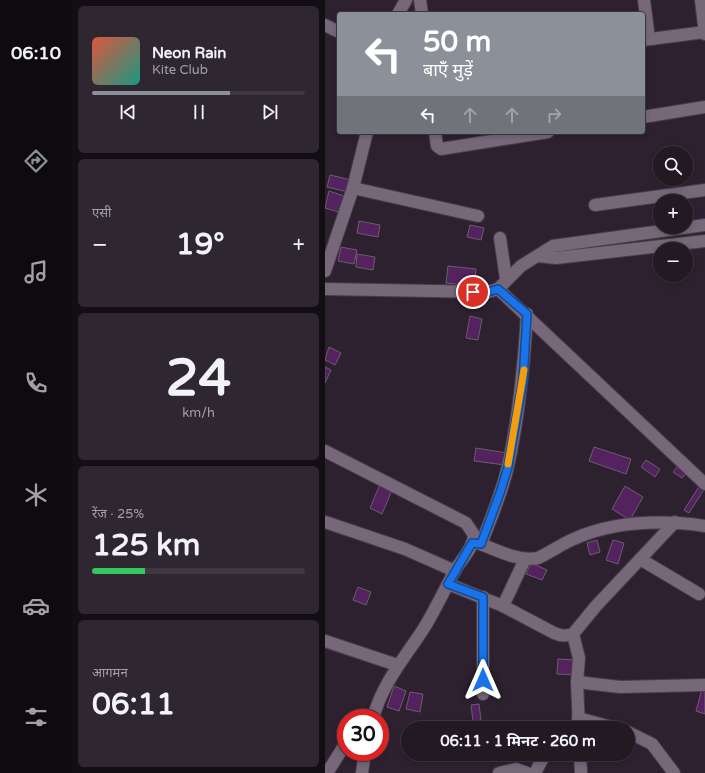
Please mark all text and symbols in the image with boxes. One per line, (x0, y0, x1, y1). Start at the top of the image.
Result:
text: 50 m (423, 25, 491, 59)
icon: left (357, 28, 409, 80)
text: 06:10 (11, 42, 61, 64)
text: Neon Rain (152, 44, 226, 62)
text: बाएँ मुड़ें (423, 59, 473, 81)
text: Kite Club (152, 62, 208, 78)
icon: previous (117, 101, 139, 123)
icon: pause (188, 101, 210, 123)
icon: next (259, 101, 281, 123)
icon: left (417, 104, 439, 126)
icon: ahead (459, 104, 481, 126)
icon: ahead (501, 104, 523, 126)
icon: right (543, 104, 565, 126)
map controls (653, 146, 693, 282)
button: search (653, 146, 693, 186)
icon: directions (22, 147, 50, 175)
button: + (653, 194, 693, 234)
text: एसी (92, 205, 111, 221)
text: 19° (176, 226, 225, 263)
text: − (92, 232, 108, 258)
text: + (293, 232, 305, 258)
button: − (653, 242, 693, 282)
icon: music (22, 258, 50, 286)
pin (456, 275, 490, 309)
icon: arrive (462, 281, 484, 303)
text: 24 (166, 347, 231, 410)
icon: phone (22, 369, 50, 397)
text: km/h (182, 405, 215, 421)
icon: climate (22, 481, 50, 509)
text: रेंज · 25% (92, 506, 144, 522)
text: 125 km (92, 527, 200, 564)
icon: car (22, 592, 50, 620)
position arrow (462, 659, 504, 701)
text: आगमन (92, 665, 128, 681)
text: 06:11 (92, 686, 175, 723)
icon: filters (22, 703, 50, 731)
speed limit sign: 30 (337, 709, 389, 761)
text: 06:11 · 1 मिनट · 260 m (440, 732, 596, 750)

